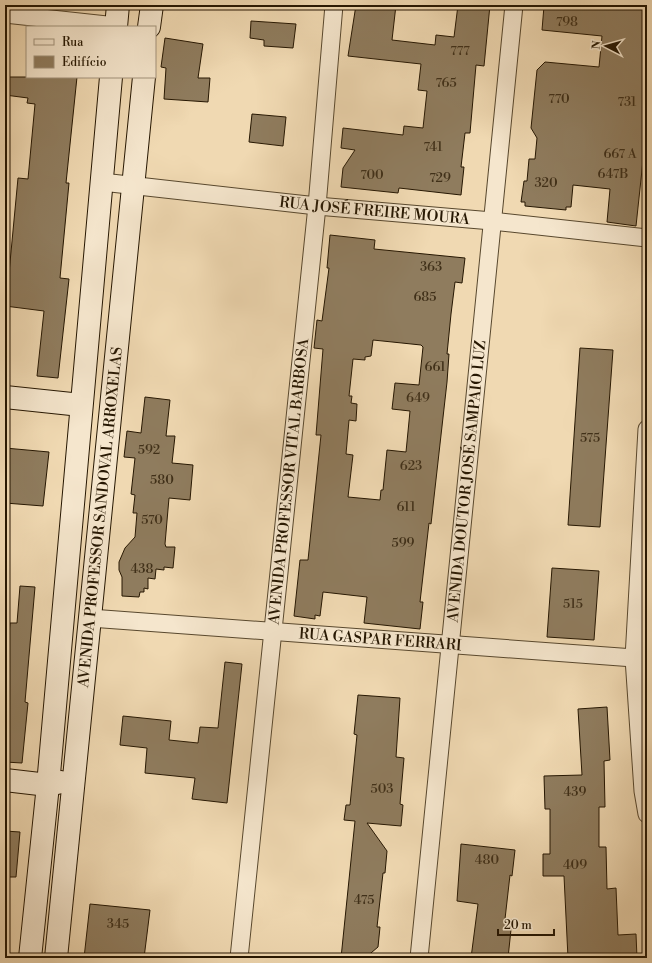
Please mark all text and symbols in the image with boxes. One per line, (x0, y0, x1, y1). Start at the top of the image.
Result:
house number: 798 (556, 14, 578, 30)
legend (26, 26, 156, 78)
north arrow (586, 26, 626, 66)
text: Rua (62, 35, 84, 50)
text: N (590, 40, 604, 50)
house number: 777 (450, 43, 470, 59)
text: Edifício (62, 55, 107, 70)
house number: 765 (435, 75, 457, 91)
house number: 770 (548, 91, 570, 107)
house number: 731 (618, 94, 637, 110)
house number: 741 (423, 139, 443, 155)
house number: 667 A (603, 146, 638, 162)
house number: 647B (597, 166, 629, 182)
house number: 700 (360, 167, 384, 183)
house number: 729 (429, 170, 451, 186)
house number: 320 (534, 175, 558, 191)
street label: RUA JOSÉ FREIRE MOURA (278, 192, 471, 229)
house number: 363 (420, 259, 442, 275)
house number: 685 (413, 289, 437, 305)
street label: AVENIDA PROFESSOR VITAL BARBOSA (264, 337, 313, 627)
street label: AVENIDA DOUTOR JOSÉ SAMPAIO LUZ (443, 339, 490, 624)
street label: AVENIDA PROFESSOR SANDOVAL ARROXELAS (73, 346, 127, 690)
house number: 661 (425, 359, 446, 375)
house number: 649 (406, 390, 430, 406)
house number: 575 (580, 430, 600, 446)
house number: 592 (138, 442, 160, 458)
house number: 623 (400, 458, 422, 474)
house number: 580 (150, 472, 174, 488)
house number: 611 (396, 499, 416, 515)
house number: 570 (141, 512, 163, 528)
house number: 599 (392, 535, 415, 551)
house number: 438 (131, 561, 153, 577)
house number: 515 (563, 596, 583, 612)
street label: RUA GASPAR FERRARI (298, 624, 463, 655)
house number: 503 (371, 781, 393, 797)
house number: 439 (564, 784, 587, 800)
house number: 480 (475, 852, 500, 868)
house number: 409 (563, 857, 587, 873)
house number: 475 (354, 892, 374, 908)
scale bar (498, 911, 554, 937)
house number: 345 (107, 916, 129, 932)
text: 20 m (504, 918, 532, 933)

